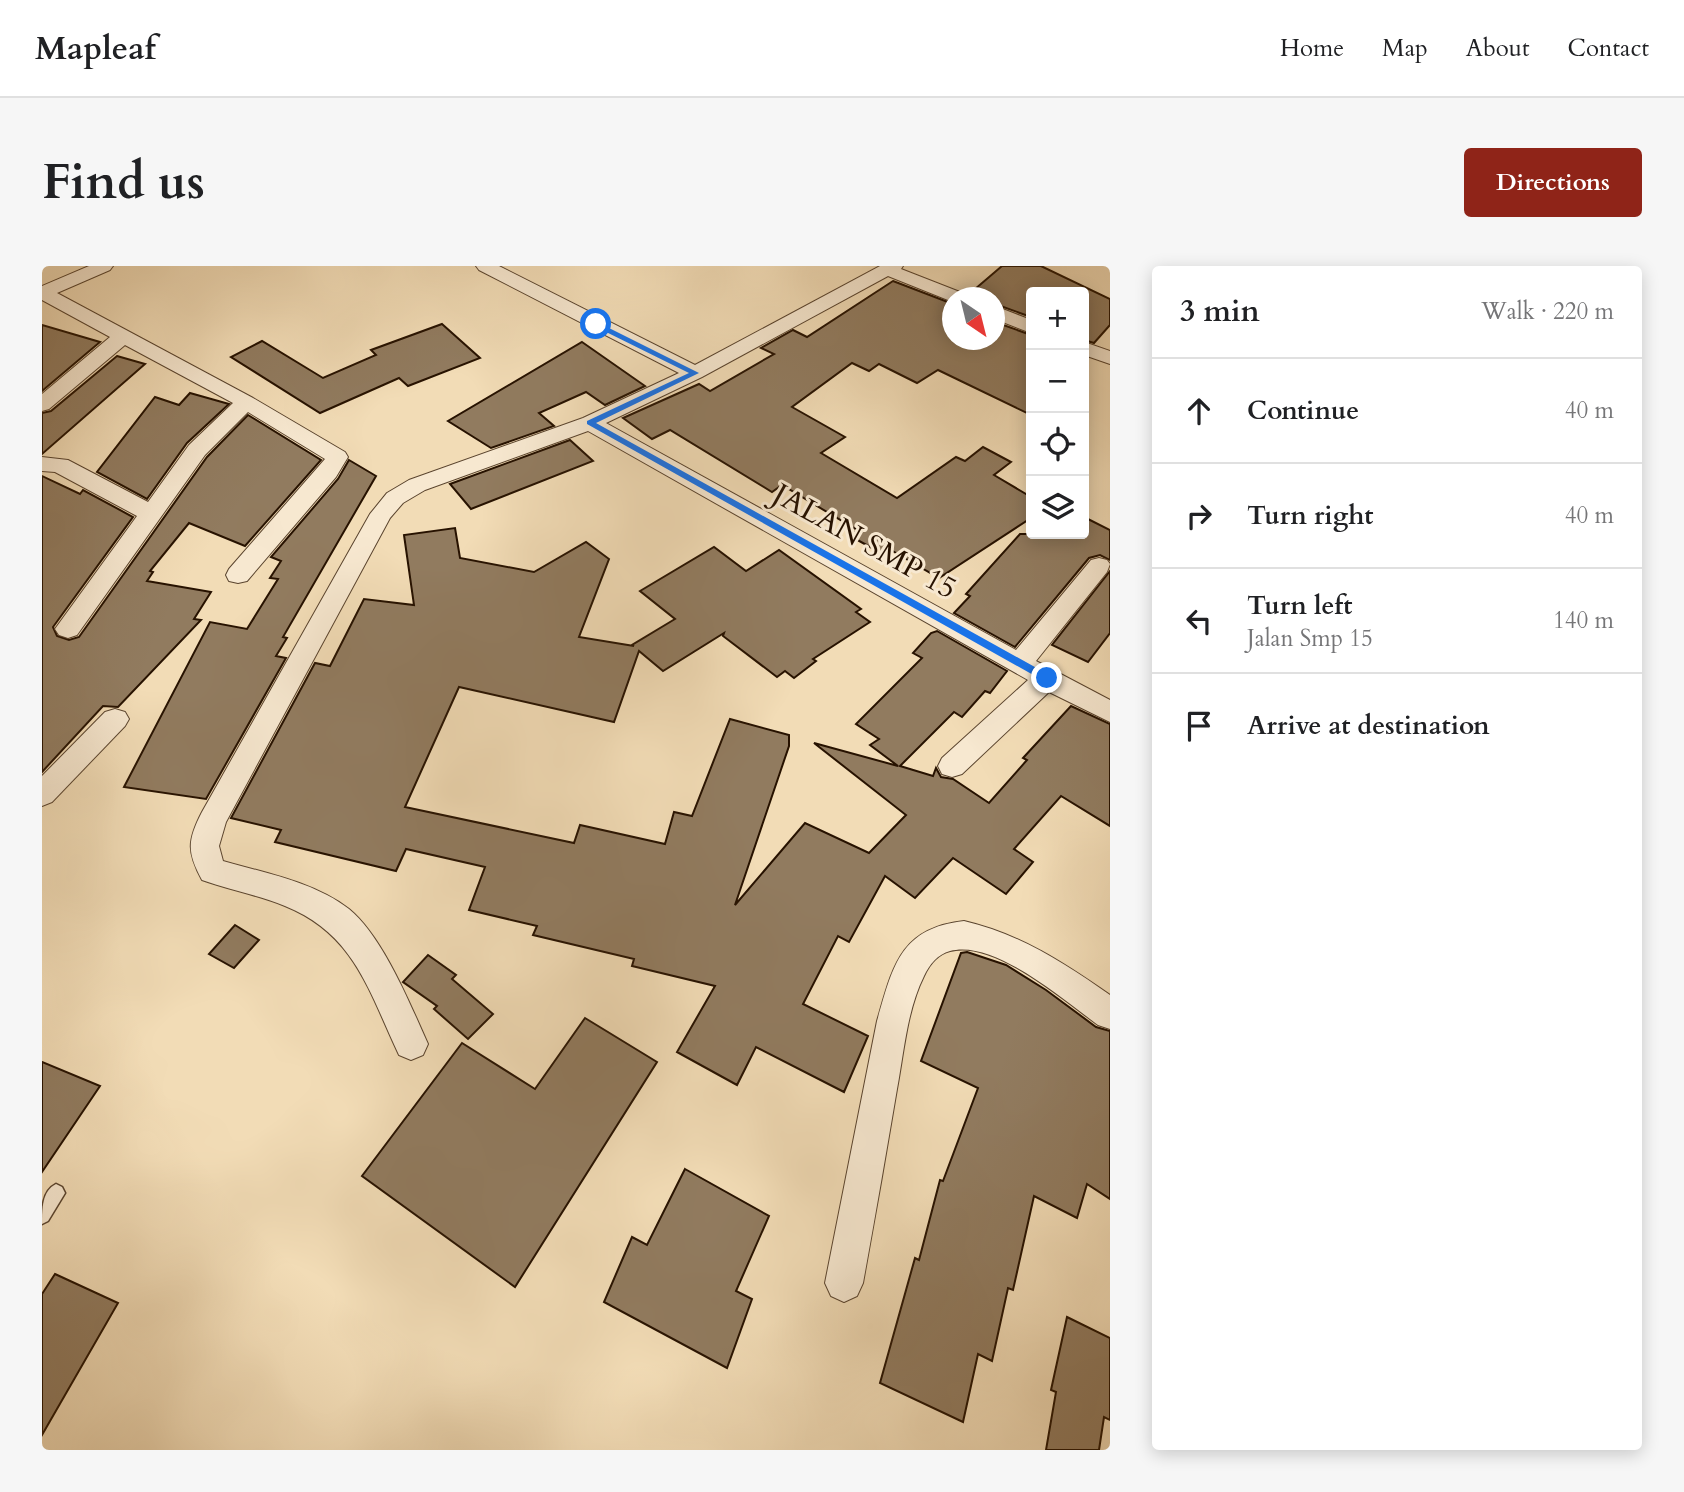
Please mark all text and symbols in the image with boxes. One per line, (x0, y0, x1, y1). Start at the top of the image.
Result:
text: Mapleaf (35, 26, 156, 71)
text: Home (1280, 32, 1344, 65)
text: Map (1382, 32, 1428, 65)
text: About (1466, 32, 1530, 65)
text: Contact (1568, 32, 1649, 65)
button: Directions (1464, 148, 1642, 217)
text: Find us (42, 149, 205, 216)
north arrow (942, 287, 1005, 350)
map controls (1026, 287, 1089, 539)
button: + (1026, 287, 1089, 350)
text: 3 min (1180, 291, 1260, 332)
text: Walk · 220 m (1481, 296, 1614, 327)
route start (580, 308, 611, 339)
button: − (1026, 350, 1089, 413)
icon: ahead (1180, 392, 1218, 430)
text: Continue (1247, 393, 1359, 428)
text: 40 m (1565, 395, 1614, 426)
button: locate (1026, 413, 1089, 476)
street label: JALAN SMP 15 (762, 472, 964, 609)
button: layers (1026, 476, 1089, 539)
icon: right (1180, 497, 1218, 535)
text: Turn right (1247, 498, 1374, 533)
text: 40 m (1565, 500, 1614, 531)
text: Turn left (1247, 588, 1352, 623)
icon: left (1180, 602, 1218, 640)
text: 140 m (1553, 605, 1614, 636)
text: Jalan Smp 15 (1247, 623, 1373, 654)
route end (1031, 662, 1062, 693)
icon: arrive (1180, 707, 1218, 745)
text: Arrive at destination (1247, 708, 1490, 743)

